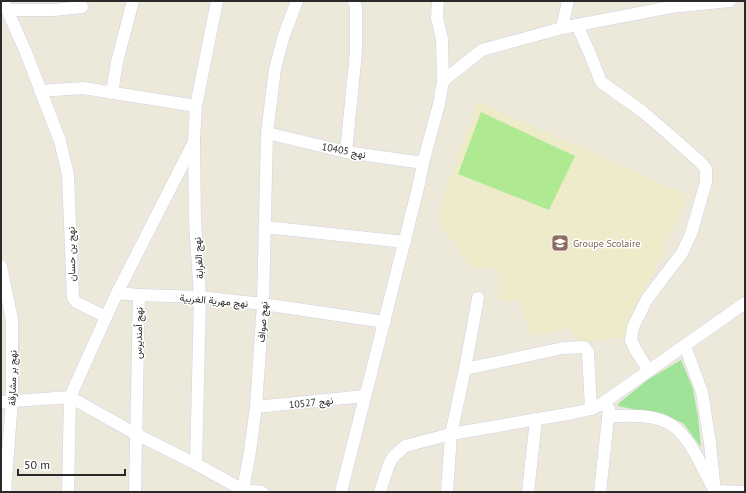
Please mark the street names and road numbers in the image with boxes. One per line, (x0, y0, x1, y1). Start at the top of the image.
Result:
street label: نهج 10405 (321, 140, 367, 161)
street label: نهج بن حسان (65, 226, 78, 281)
street label: نهج الغرابة (191, 236, 206, 279)
street label: نهج مهرية الغربية (179, 291, 249, 310)
street label: نهج صواف (255, 301, 270, 343)
street label: نهج أمنديرس (132, 307, 145, 359)
street label: نهج بر مشارقة (6, 350, 19, 406)
street label: نهج 10527 (288, 394, 334, 411)

